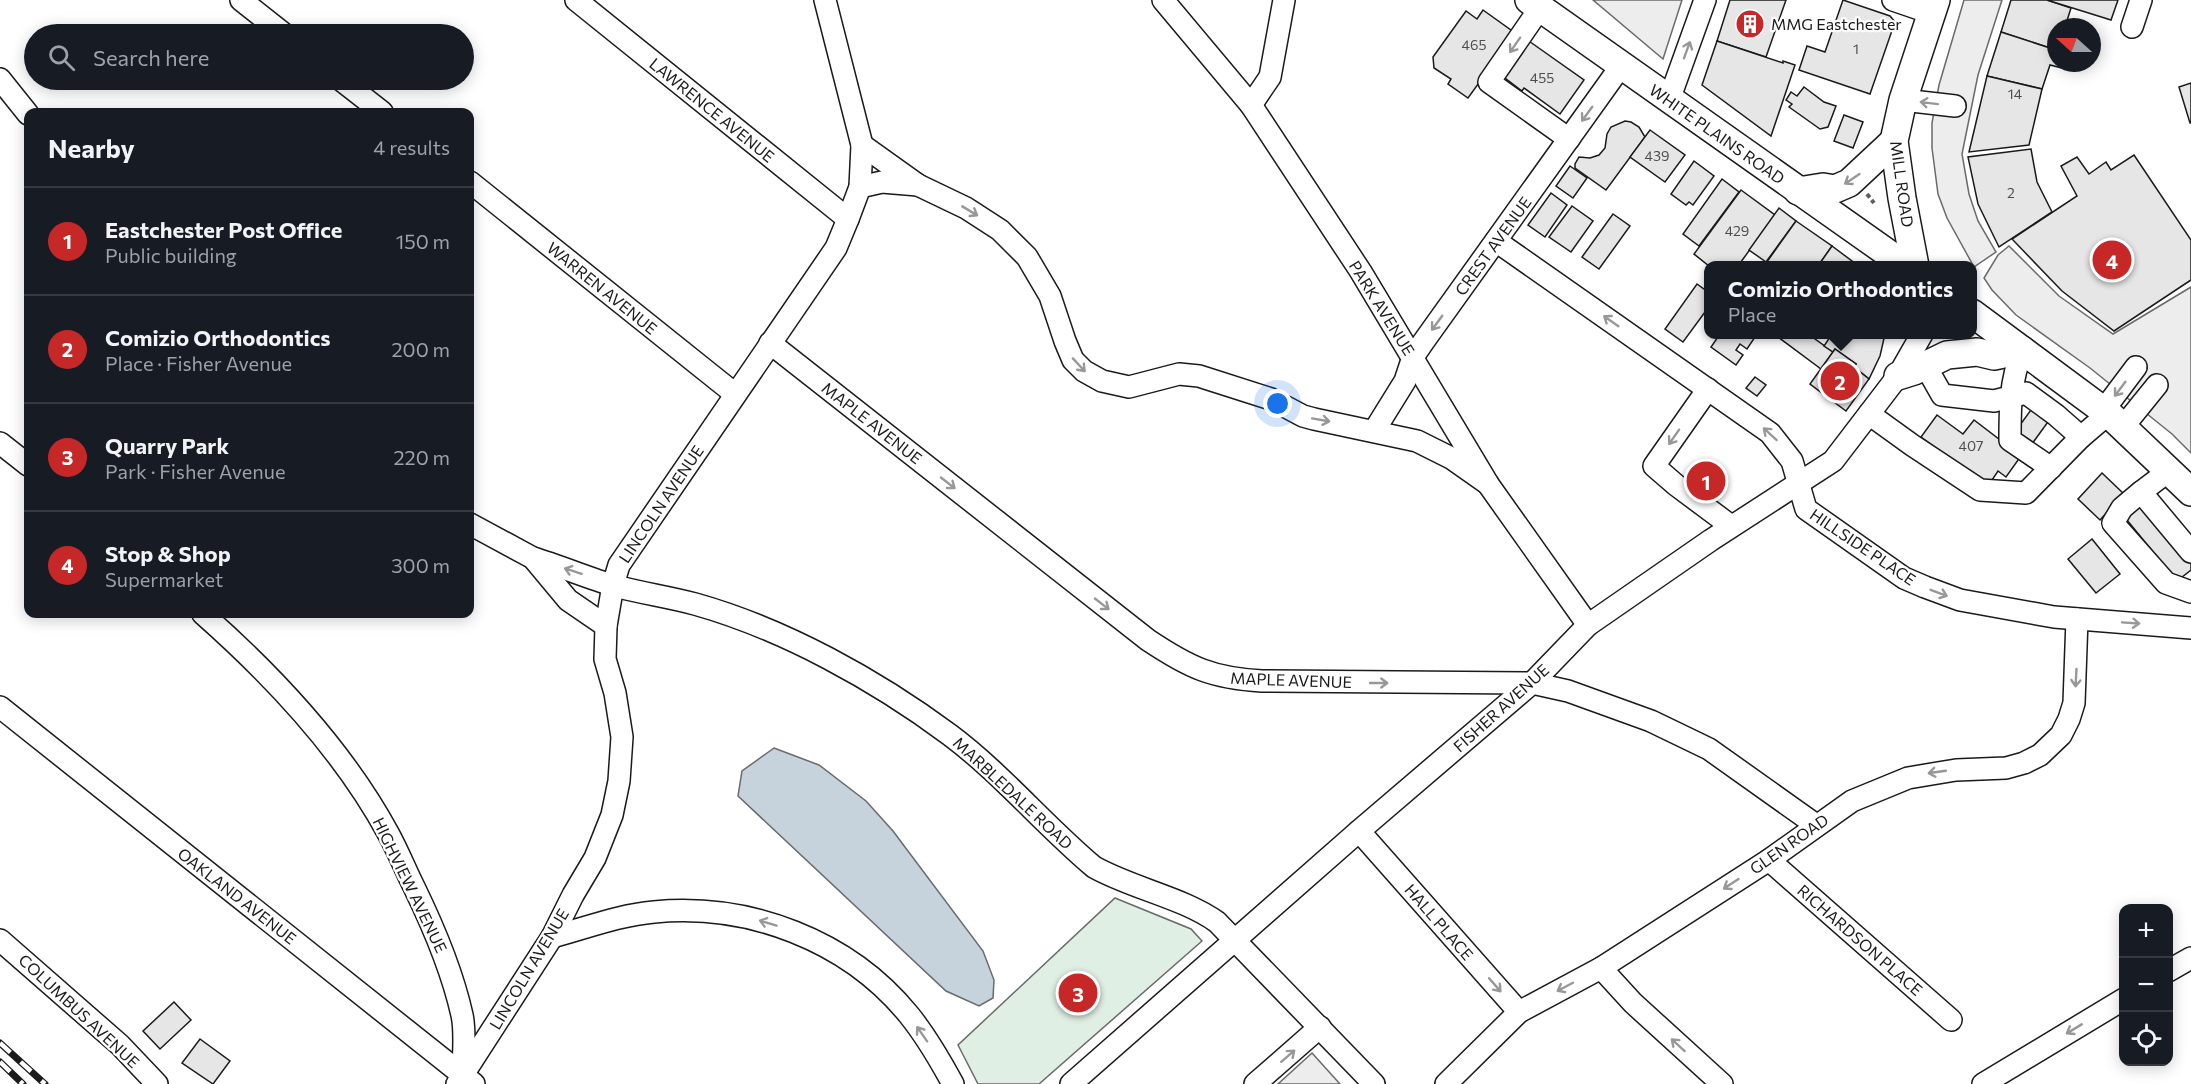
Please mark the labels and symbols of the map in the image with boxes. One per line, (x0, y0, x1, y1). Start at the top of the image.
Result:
building icon: MMG Eastchester (1734, 8, 1766, 40)
place label: MMG Eastchester (1771, 14, 1902, 33)
north arrow (2047, 18, 2101, 72)
house number: 465 (1462, 36, 1486, 53)
one-way arrow (1509, 36, 1521, 52)
house number: 1 (1853, 40, 1859, 57)
one-way arrow (1683, 41, 1694, 60)
street label: LAWRENCE AVENUE (646, 54, 778, 166)
house number: 455 (1530, 69, 1554, 86)
street label: WHITE PLAINS ROAD (1646, 80, 1789, 187)
house number: 14 (2008, 85, 2023, 102)
one-way arrow (1920, 97, 1940, 108)
one-way arrow (1581, 105, 1594, 121)
street label: MILL ROAD (1887, 139, 1918, 228)
house number: 439 (1645, 147, 1669, 164)
one-way arrow (1844, 174, 1861, 186)
house number: 2 (2007, 184, 2015, 201)
street label: CREST AVENUE (1450, 193, 1535, 299)
one-way arrow (961, 205, 978, 217)
house number: 429 (1725, 222, 1749, 239)
street label: WARREN AVENUE (544, 237, 661, 338)
pin: 4 (2092, 238, 2132, 282)
street label: PARK AVENUE (1346, 257, 1419, 359)
one-way arrow (1431, 314, 1443, 330)
one-way arrow (1603, 315, 1620, 327)
one-way arrow (1072, 358, 1086, 373)
pin: 2 (1820, 358, 1860, 404)
street label: MAPLE AVENUE (818, 378, 926, 468)
one-way arrow (2114, 380, 2126, 396)
your location (1263, 389, 1292, 418)
one-way arrow (1311, 415, 1330, 426)
one-way arrow (1762, 427, 1777, 441)
one-way arrow (1668, 428, 1680, 445)
house number: 407 (1959, 437, 1983, 454)
street label: LINCOLN AVENUE (614, 441, 707, 566)
pin: 1 (1686, 458, 1726, 504)
one-way arrow (940, 476, 956, 489)
street label: HILLSIDE PLACE (1807, 504, 1920, 589)
one-way arrow (564, 564, 583, 575)
one-way arrow (1929, 588, 1948, 599)
one-way arrow (1093, 597, 1109, 610)
one-way arrow (2121, 618, 2141, 629)
street label: FISHER AVENUE (1449, 660, 1552, 755)
one-way arrow (2070, 667, 2081, 687)
street label: MAPLE AVENUE (1230, 668, 1352, 691)
one-way arrow (1369, 677, 1389, 689)
street label: MARBLEDALE ROAD (950, 732, 1077, 853)
one-way arrow (1928, 767, 1947, 778)
street label: GLEN ROAD (1746, 810, 1832, 878)
street label: HIGHVIEW AVENUE (369, 814, 451, 956)
street label: OAKLAND AVENUE (174, 843, 300, 948)
one-way arrow (1723, 878, 1740, 890)
street label: HALL PLACE (1401, 880, 1478, 964)
street label: RICHARDSON PLACE (1794, 880, 1927, 999)
street label: LINCOLN AVENUE (485, 905, 572, 1033)
one-way arrow (759, 917, 778, 928)
street label: COLUMBUS AVENUE (15, 950, 144, 1071)
pin: 3 (1058, 970, 1098, 1016)
one-way arrow (1488, 977, 1502, 992)
one-way arrow (1557, 981, 1574, 993)
one-way arrow (2065, 1023, 2082, 1035)
one-way arrow (916, 1027, 928, 1043)
one-way arrow (1671, 1038, 1686, 1052)
one-way arrow (1280, 1049, 1295, 1063)

